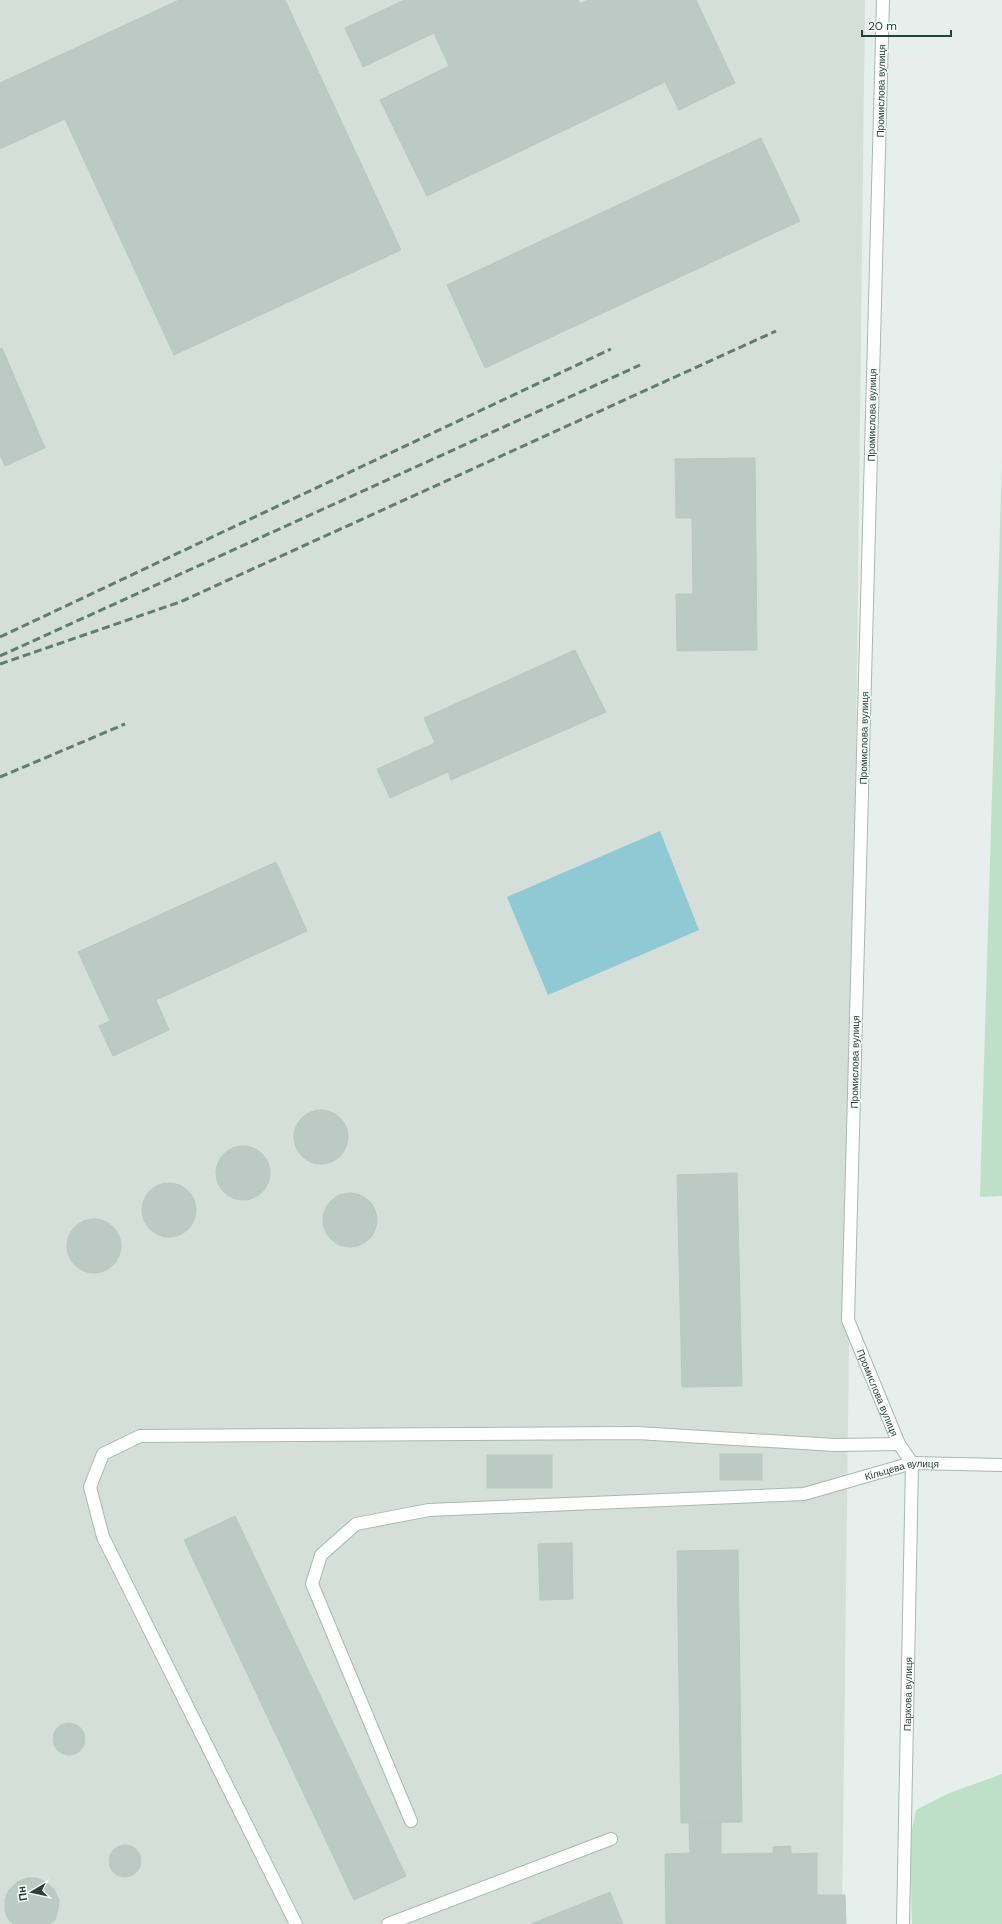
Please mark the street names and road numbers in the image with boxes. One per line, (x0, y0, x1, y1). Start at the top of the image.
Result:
street label: Промислова вулиця (874, 44, 888, 138)
street label: Промислова вулиця (865, 368, 879, 462)
street label: Промислова вулиця (857, 691, 871, 785)
street label: Промислова вулиця (848, 1015, 862, 1109)
street label: Промислова вулиця (854, 1347, 902, 1438)
street label: Кільцева вулиця (863, 1456, 939, 1483)
street label: Паркова вулиця (900, 1657, 915, 1731)

